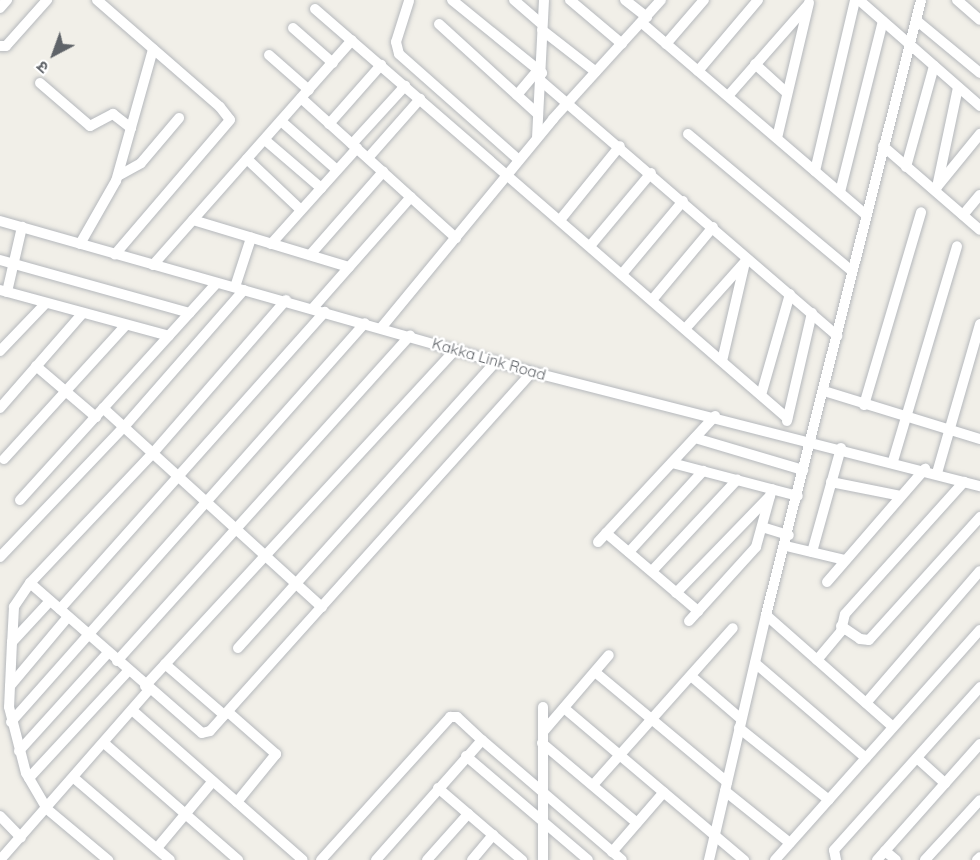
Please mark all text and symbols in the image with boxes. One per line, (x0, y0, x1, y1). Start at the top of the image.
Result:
north arrow (24, 24, 84, 84)
text: उ (32, 57, 52, 78)
street label: Kakka Link Road (430, 334, 548, 384)

